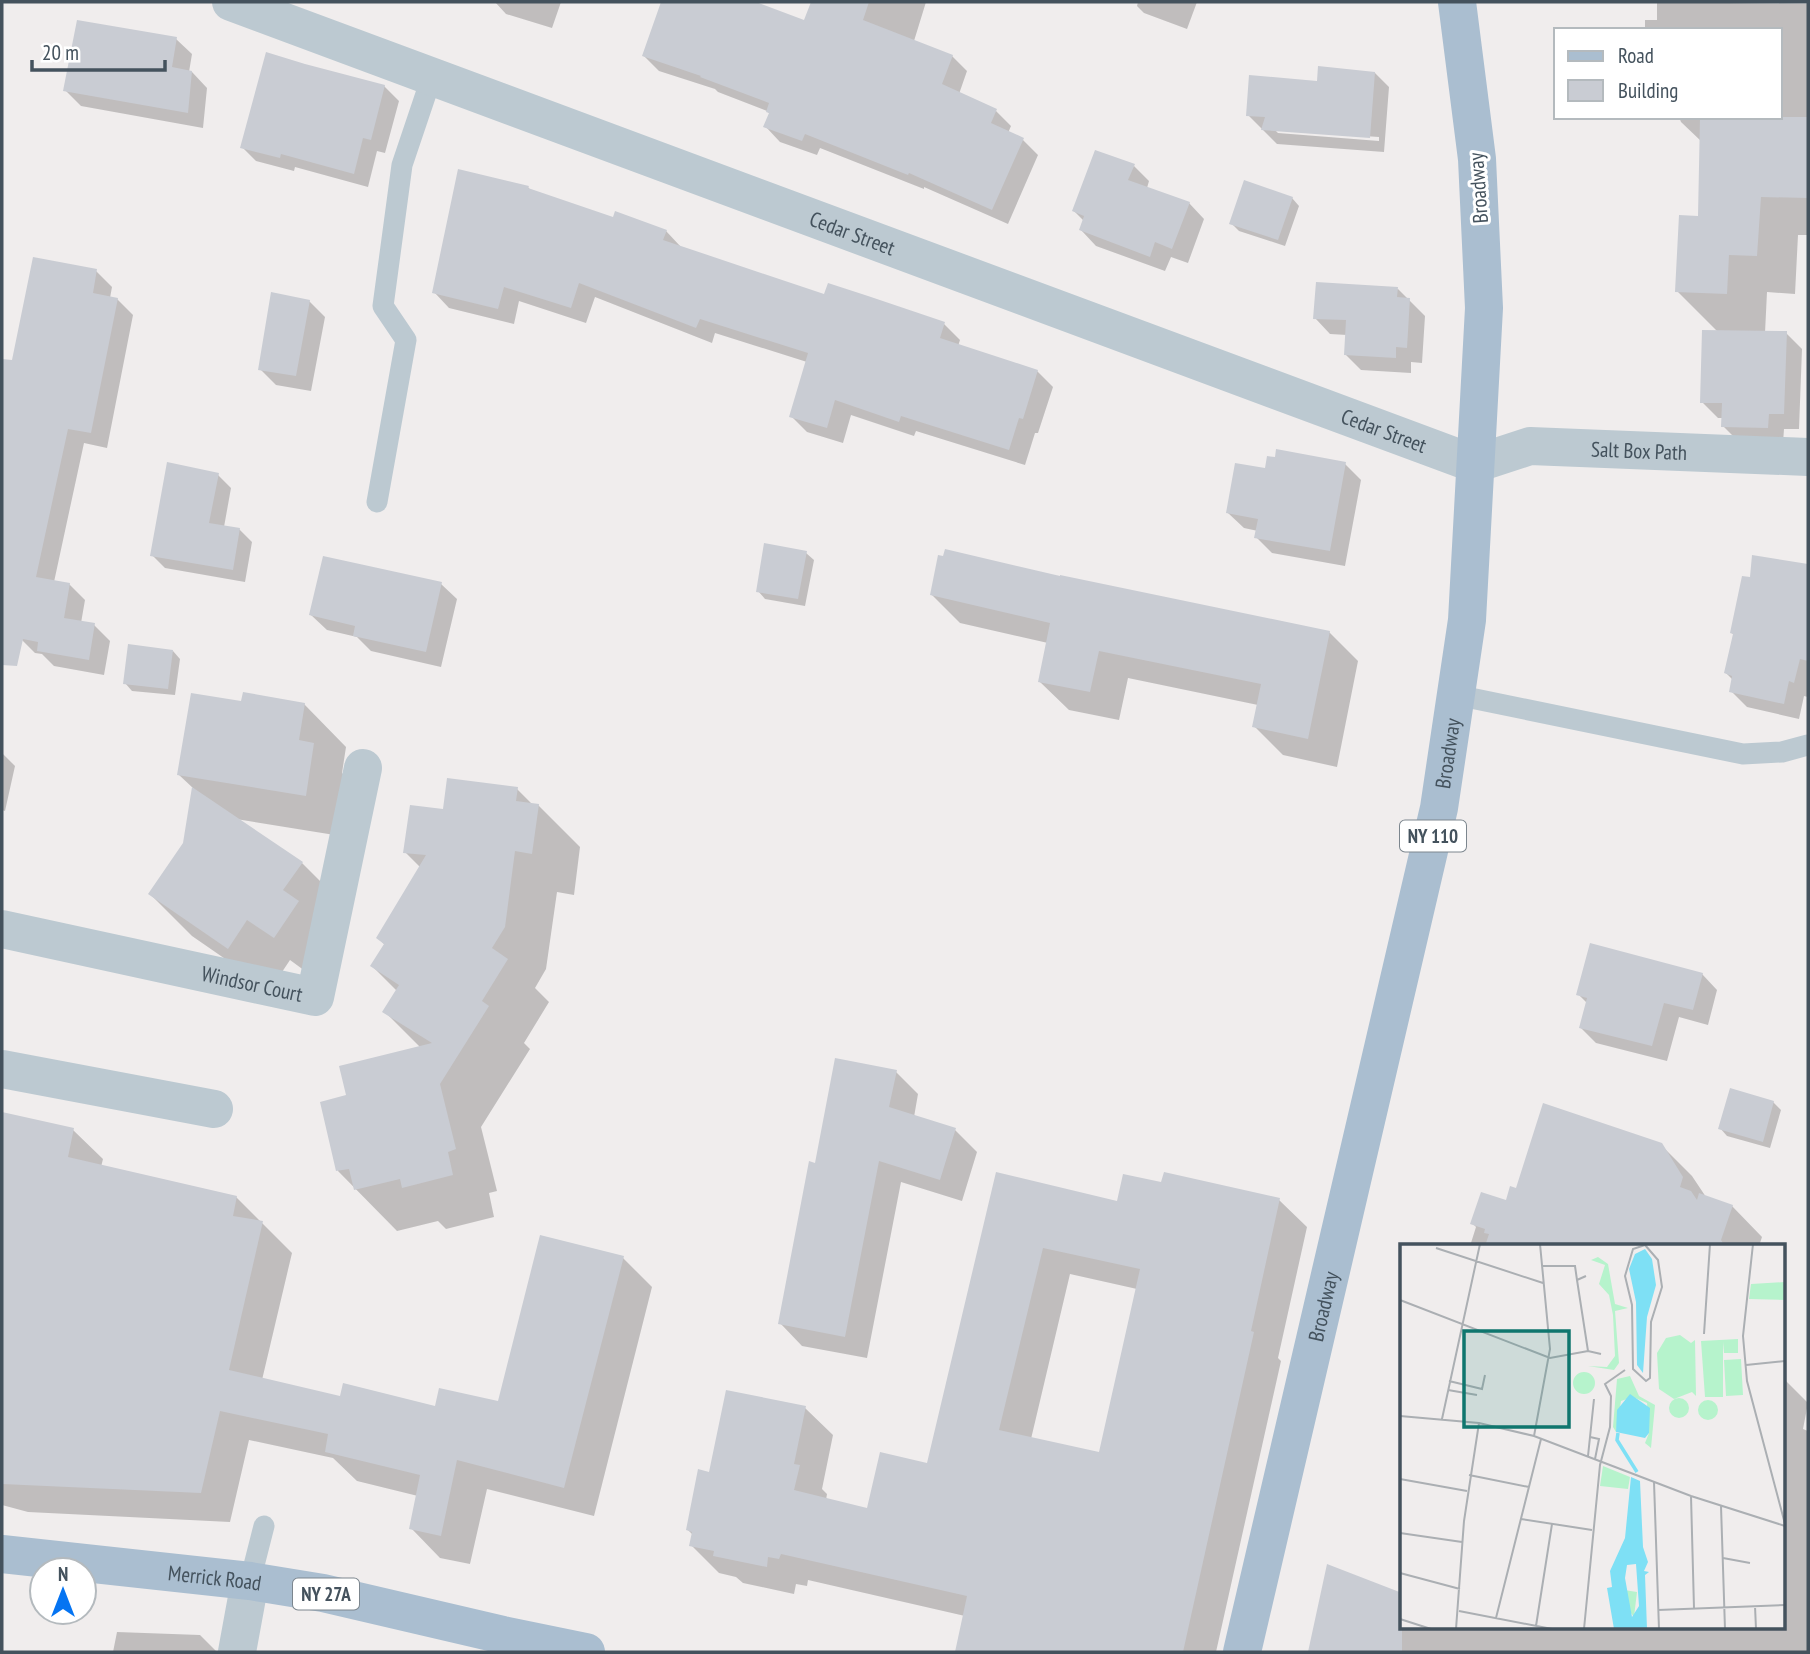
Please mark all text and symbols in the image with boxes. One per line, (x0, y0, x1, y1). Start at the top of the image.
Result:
scale bar (32, 28, 164, 72)
legend (1554, 28, 1782, 119)
text: 20 m (42, 39, 79, 66)
text: Road (1618, 42, 1654, 69)
text: Building (1618, 77, 1678, 104)
street label: Broadway (1462, 152, 1494, 224)
street label: Cedar Street (806, 205, 899, 261)
street label: Cedar Street (1338, 402, 1431, 458)
street label: Salt Box Path (1590, 435, 1688, 466)
street label: Broadway (1429, 716, 1466, 790)
road number: NY 110 (1400, 820, 1466, 852)
street label: Windsor Court (199, 959, 305, 1007)
inset map (1400, 1244, 1786, 1630)
street label: Broadway (1301, 1269, 1344, 1344)
north arrow (28, 1556, 98, 1626)
street label: Merrick Road (167, 1559, 263, 1596)
text: N (58, 1562, 68, 1586)
road number: NY 27A (293, 1578, 359, 1610)

